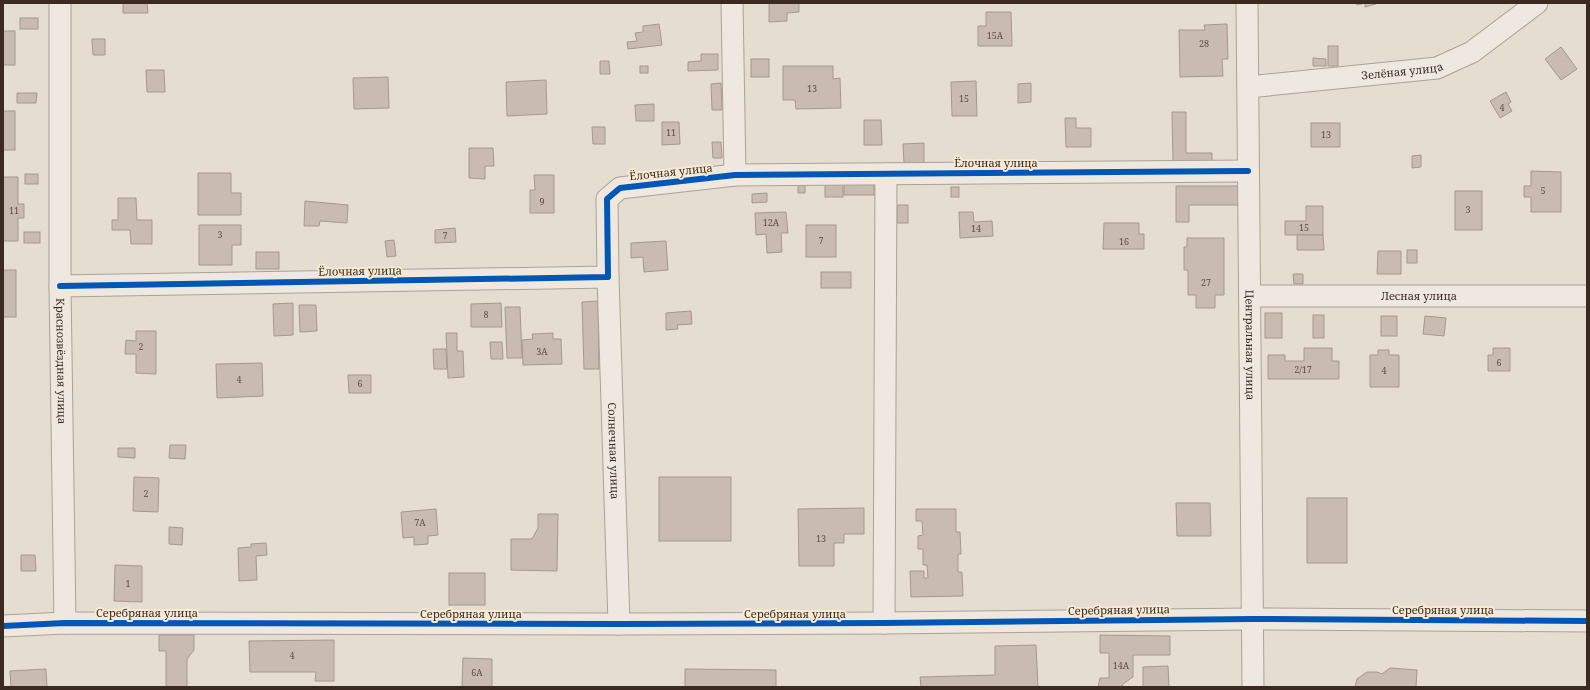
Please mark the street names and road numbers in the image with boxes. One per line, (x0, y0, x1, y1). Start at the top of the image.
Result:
street label: Зелёная улица (1361, 58, 1445, 83)
street label: Ёлочная улица (954, 155, 1038, 170)
street label: Ёлочная улица (629, 160, 713, 183)
street label: Ёлочная улица (318, 262, 402, 279)
street label: Лесная улица (1381, 288, 1457, 303)
street label: Центральная улица (1243, 290, 1258, 400)
street label: Краснозвёздная улица (53, 298, 70, 424)
street label: Солнечная улица (605, 402, 623, 500)
street label: Серебряная улица (1068, 601, 1170, 618)
street label: Серебряная улица (1392, 602, 1494, 617)
street label: Серебряная улица (96, 605, 198, 620)
street label: Серебряная улица (420, 606, 522, 621)
street label: Серебряная улица (744, 606, 846, 621)

